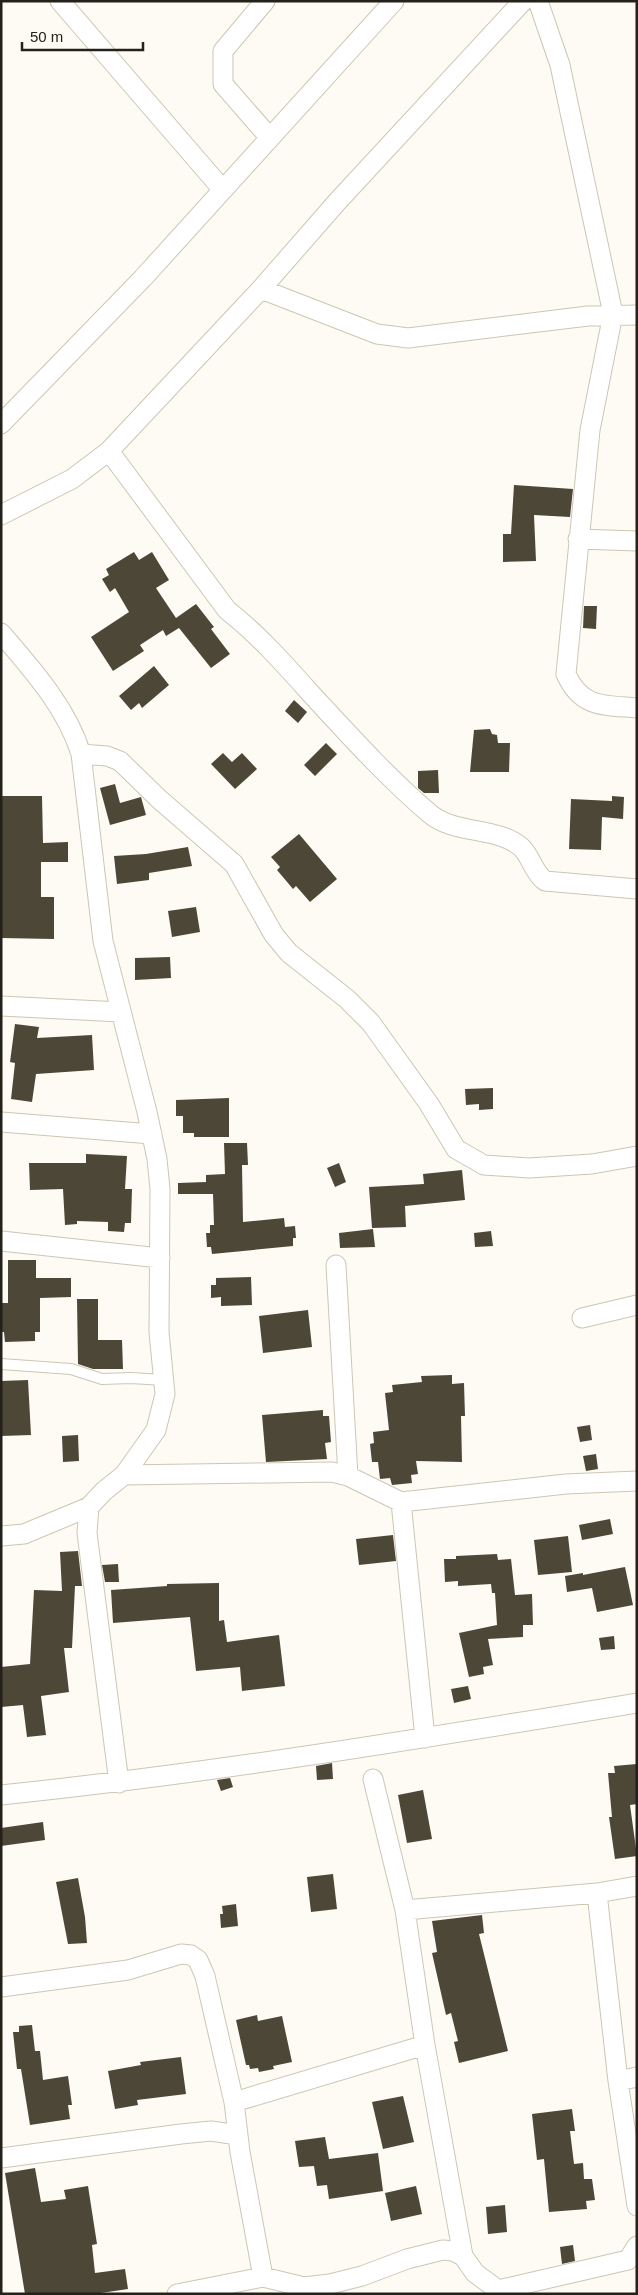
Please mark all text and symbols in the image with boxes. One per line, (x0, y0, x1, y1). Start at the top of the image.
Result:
scale bar (22, 20, 144, 52)
text: 50 m (30, 28, 63, 45)

